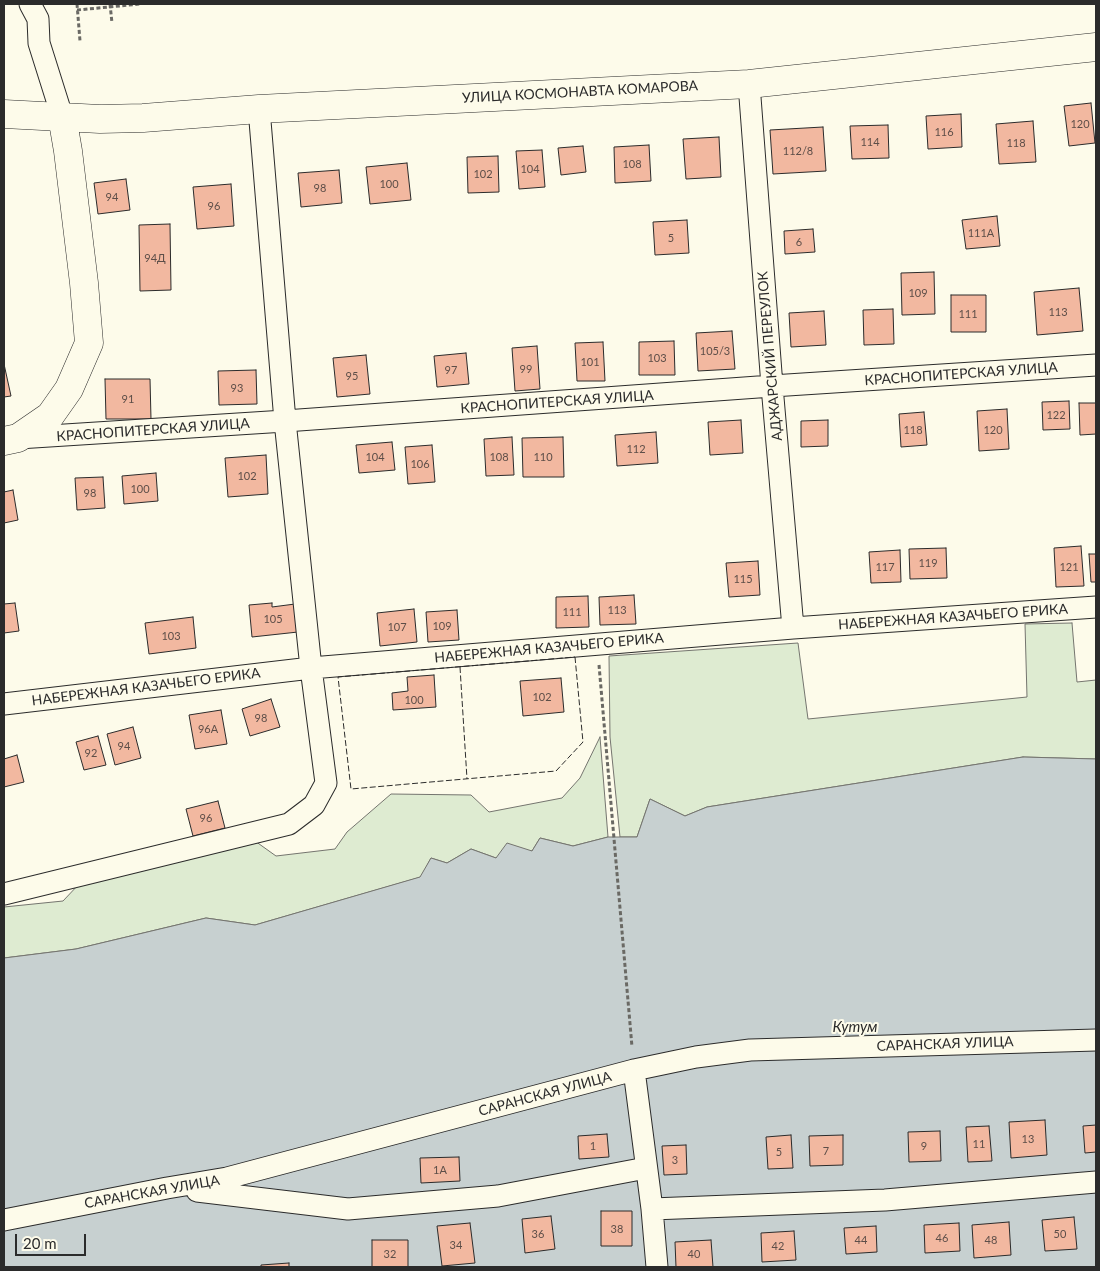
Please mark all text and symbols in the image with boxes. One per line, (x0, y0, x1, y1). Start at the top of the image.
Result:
street label: УЛИЦА КОСМОНАВТА КОМАРОВА (462, 77, 698, 107)
house number: 120 (1070, 117, 1090, 131)
house number: 116 (934, 125, 954, 139)
house number: 114 (860, 135, 880, 149)
house number: 118 (1006, 136, 1026, 150)
house number: 112/8 (783, 144, 813, 158)
house number: 108 (622, 157, 642, 171)
house number: 104 (520, 162, 540, 176)
house number: 102 (473, 167, 493, 181)
house number: 100 (379, 177, 399, 191)
house number: 98 (314, 181, 326, 195)
house number: 94 (106, 190, 118, 204)
house number: 96 (208, 199, 220, 213)
house number: 111А (968, 226, 994, 240)
house number: 5 (668, 231, 674, 245)
house number: 6 (796, 235, 802, 249)
house number: 94Д (144, 251, 166, 265)
street label: АДЖАРСКИЙ ПЕРЕУЛОК (754, 270, 786, 442)
house number: 109 (908, 286, 928, 300)
house number: 113 (1048, 305, 1068, 319)
house number: 111 (958, 307, 978, 321)
house number: 105/3 (700, 344, 730, 358)
house number: 103 (647, 351, 667, 365)
house number: 101 (580, 355, 600, 369)
street label: КРАСНОПИТЕРСКАЯ УЛИЦА (864, 359, 1058, 389)
house number: 99 (520, 362, 532, 376)
house number: 97 (445, 363, 457, 377)
house number: 95 (346, 369, 358, 383)
house number: 93 (231, 381, 243, 395)
street label: КРАСНОПИТЕРСКАЯ УЛИЦА (460, 387, 654, 417)
house number: 91 (122, 392, 134, 406)
house number: 122 (1046, 408, 1066, 422)
street label: КРАСНОПИТЕРСКАЯ УЛИЦА (56, 415, 250, 445)
house number: 118 (903, 423, 923, 437)
house number: 120 (983, 423, 1003, 437)
house number: 112 (626, 442, 646, 456)
house number: 104 (365, 450, 385, 464)
house number: 108 (489, 450, 509, 464)
house number: 110 (533, 450, 553, 464)
house number: 106 (410, 457, 430, 471)
house number: 102 (237, 469, 257, 483)
house number: 100 (130, 482, 150, 496)
house number: 98 (84, 486, 96, 500)
house number: 119 (918, 556, 938, 570)
house number: 117 (875, 560, 895, 574)
house number: 121 (1059, 560, 1079, 574)
house number: 115 (733, 572, 753, 586)
street label: НАБЕРЕЖНАЯ КАЗАЧЬЕГО ЕРИКА (838, 601, 1068, 633)
house number: 113 (607, 603, 627, 617)
house number: 111 (562, 605, 582, 619)
house number: 105 (263, 612, 283, 626)
house number: 109 (432, 619, 452, 633)
house number: 107 (387, 620, 407, 634)
house number: 103 (161, 629, 181, 643)
street label: НАБЕРЕЖНАЯ КАЗАЧЬЕГО ЕРИКА (434, 630, 664, 666)
street label: НАБЕРЕЖНАЯ КАЗАЧЬЕГО ЕРИКА (31, 665, 261, 709)
house number: 102 (532, 690, 552, 704)
house number: 100 (404, 693, 424, 707)
house number: 98 (255, 711, 267, 725)
house number: 96А (198, 722, 218, 736)
house number: 94 (118, 739, 130, 753)
house number: 92 (85, 746, 97, 760)
house number: 96 (200, 811, 212, 825)
water label: Кутум (833, 1018, 877, 1036)
street label: САРАНСКАЯ УЛИЦА (876, 1033, 1014, 1055)
street label: САРАНСКАЯ УЛИЦА (477, 1068, 613, 1120)
house number: 13 (1022, 1132, 1034, 1146)
house number: 11 (973, 1137, 985, 1151)
house number: 1 (590, 1139, 596, 1153)
house number: 9 (921, 1139, 927, 1153)
house number: 7 (823, 1144, 829, 1158)
house number: 5 (776, 1145, 782, 1159)
house number: 3 (672, 1153, 678, 1167)
house number: 1А (433, 1163, 447, 1177)
street label: САРАНСКАЯ УЛИЦА (83, 1172, 221, 1212)
house number: 38 (611, 1222, 623, 1236)
scale bar (18, 1224, 89, 1256)
house number: 36 (532, 1227, 544, 1241)
house number: 50 (1054, 1227, 1066, 1241)
house number: 46 (936, 1231, 948, 1245)
house number: 44 (855, 1233, 867, 1247)
house number: 48 (985, 1233, 997, 1247)
text: 20 m (23, 1234, 57, 1252)
house number: 34 (450, 1238, 462, 1252)
house number: 42 (772, 1239, 784, 1253)
house number: 32 (384, 1247, 396, 1261)
house number: 40 (688, 1247, 700, 1261)

